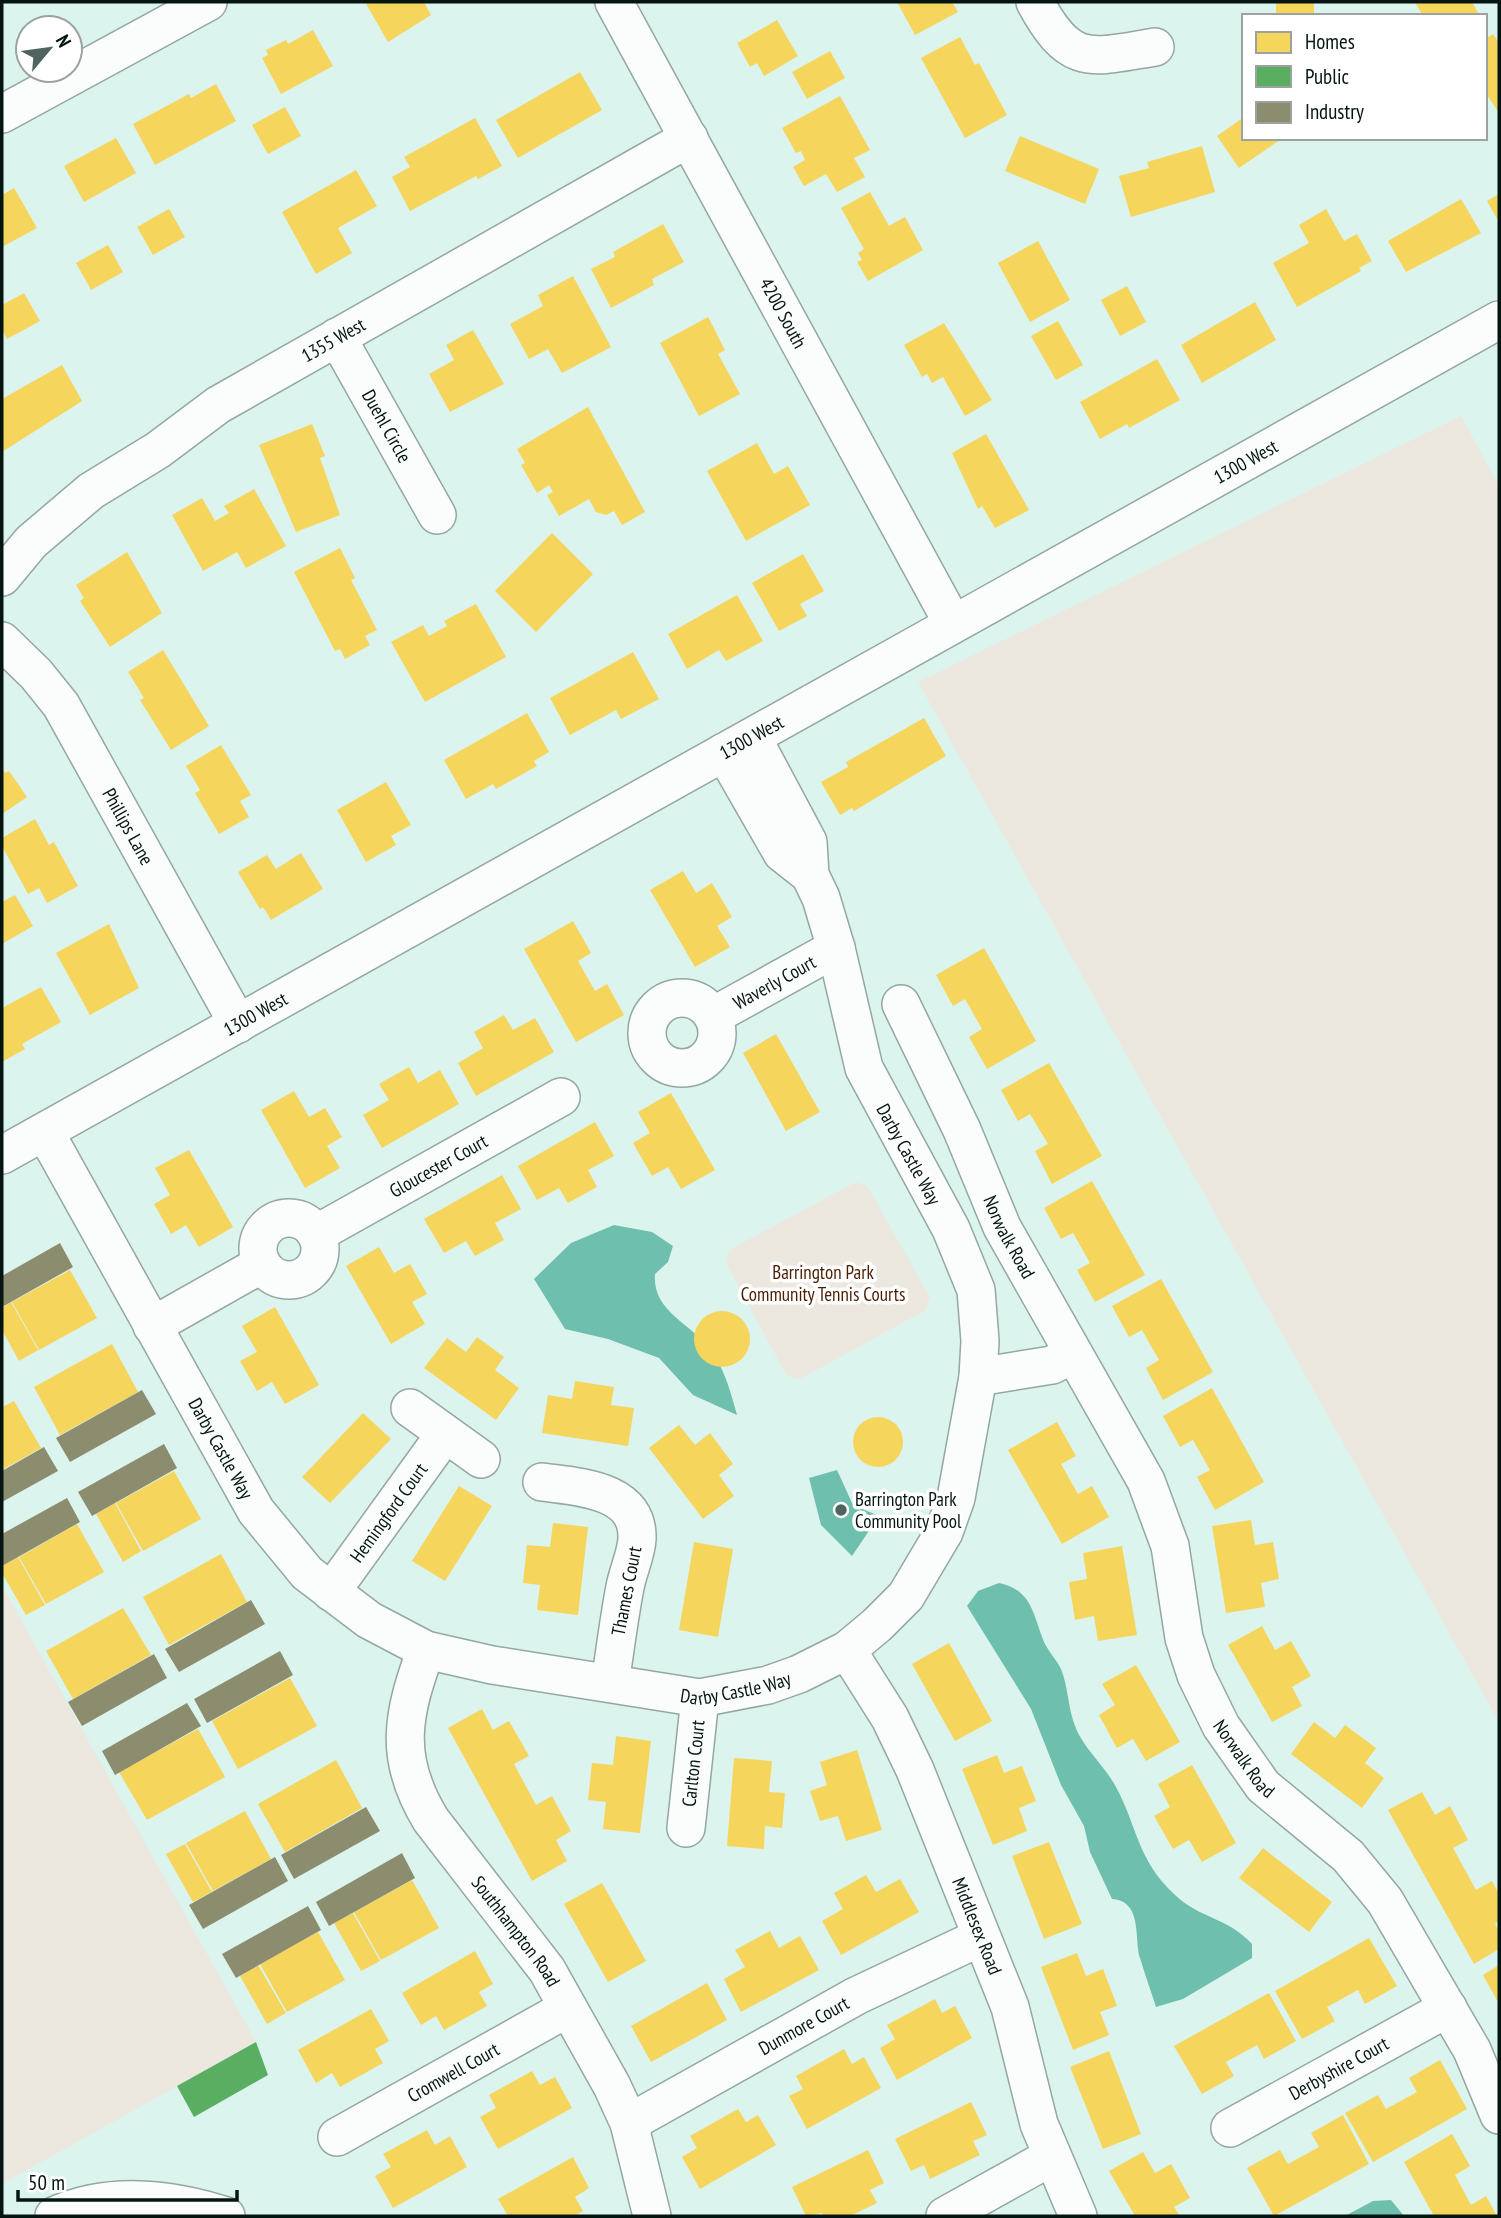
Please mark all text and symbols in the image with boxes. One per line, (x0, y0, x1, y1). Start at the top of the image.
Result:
north arrow (14, 14, 84, 84)
legend (1242, 14, 1487, 140)
text: Homes (1305, 28, 1355, 55)
text: N (51, 30, 77, 51)
text: Public (1305, 63, 1350, 90)
text: Industry (1305, 98, 1364, 125)
street label: 4200 South (755, 273, 812, 352)
street label: 1355 West (297, 312, 370, 367)
street label: Duehl Circle (357, 385, 417, 467)
street label: 1300 West (1209, 434, 1283, 489)
street label: 1300 West (715, 709, 788, 764)
street label: Phillips Lane (97, 784, 159, 869)
street label: Waverly Court (729, 949, 820, 1015)
street label: 1300 West (219, 986, 292, 1041)
street label: Darby Castle Way (871, 1099, 947, 1210)
street label: Gloucester Court (385, 1128, 492, 1203)
street label: Norwalk Road (978, 1192, 1041, 1283)
park label: Barrington Park Community Tennis Courts (741, 1260, 905, 1306)
street label: Darby Castle Way (183, 1393, 259, 1504)
street label: Hemingford Court (344, 1457, 433, 1567)
place label: Barrington Park Community Pool (855, 1487, 962, 1533)
marker: Barrington Park Community Pool (833, 1502, 849, 1518)
street label: Thames Court (606, 1543, 647, 1638)
street label: Darby Castle Way (679, 1666, 795, 1710)
street label: Norwalk Road (1208, 1715, 1280, 1803)
street label: Carlton Court (676, 1718, 710, 1808)
street label: Southhampton Road (466, 1871, 566, 1991)
street label: Middlesex Road (947, 1874, 1008, 1978)
street label: Dunmore Court (754, 1990, 854, 2060)
street label: Derbyshire Court (1285, 2031, 1393, 2105)
street label: Cromwell Court (403, 2037, 504, 2107)
scale bar (18, 2158, 236, 2202)
text: 50 m (28, 2169, 65, 2196)

